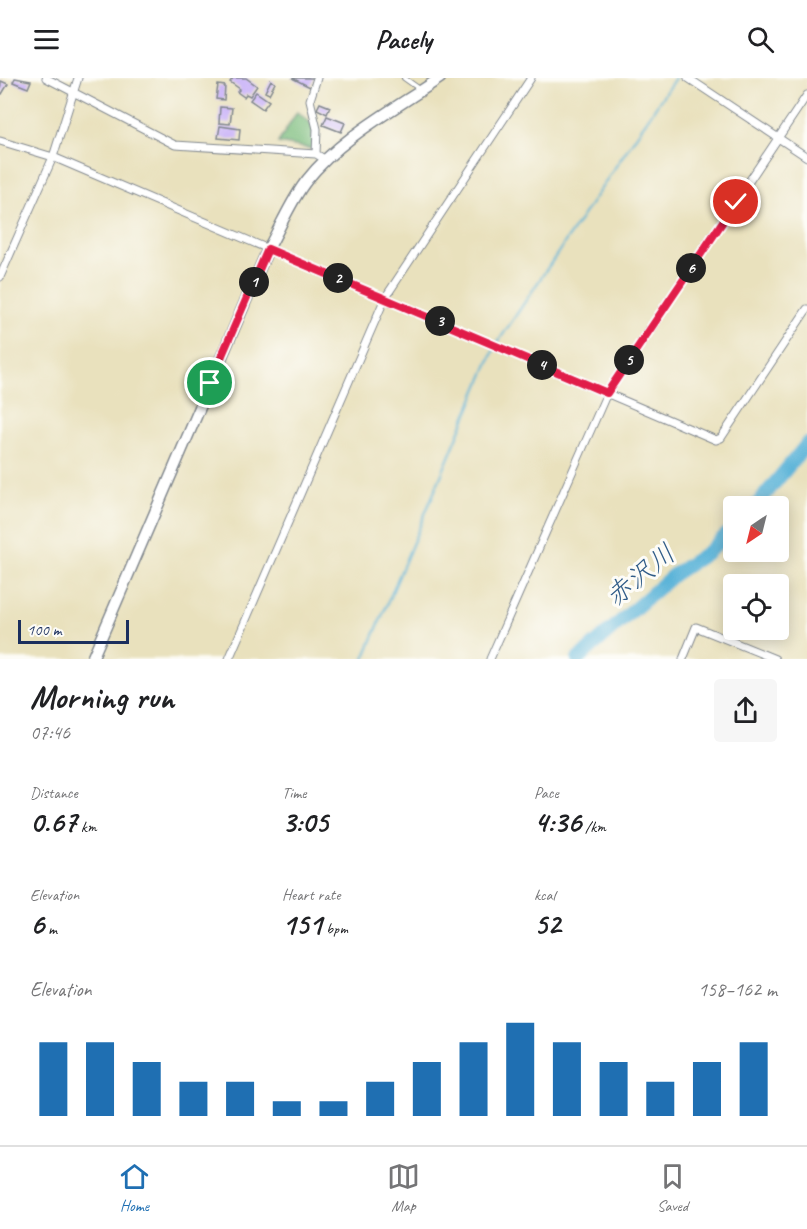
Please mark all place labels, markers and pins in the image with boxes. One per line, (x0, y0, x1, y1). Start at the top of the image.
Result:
pin (710, 176, 761, 227)
pin: 6 (676, 253, 706, 283)
pin: 2 (323, 263, 353, 293)
pin: 1 (239, 267, 269, 297)
pin: 3 (425, 306, 455, 336)
pin: 5 (614, 345, 644, 375)
pin: 4 (527, 350, 557, 380)
pin (184, 357, 235, 408)

